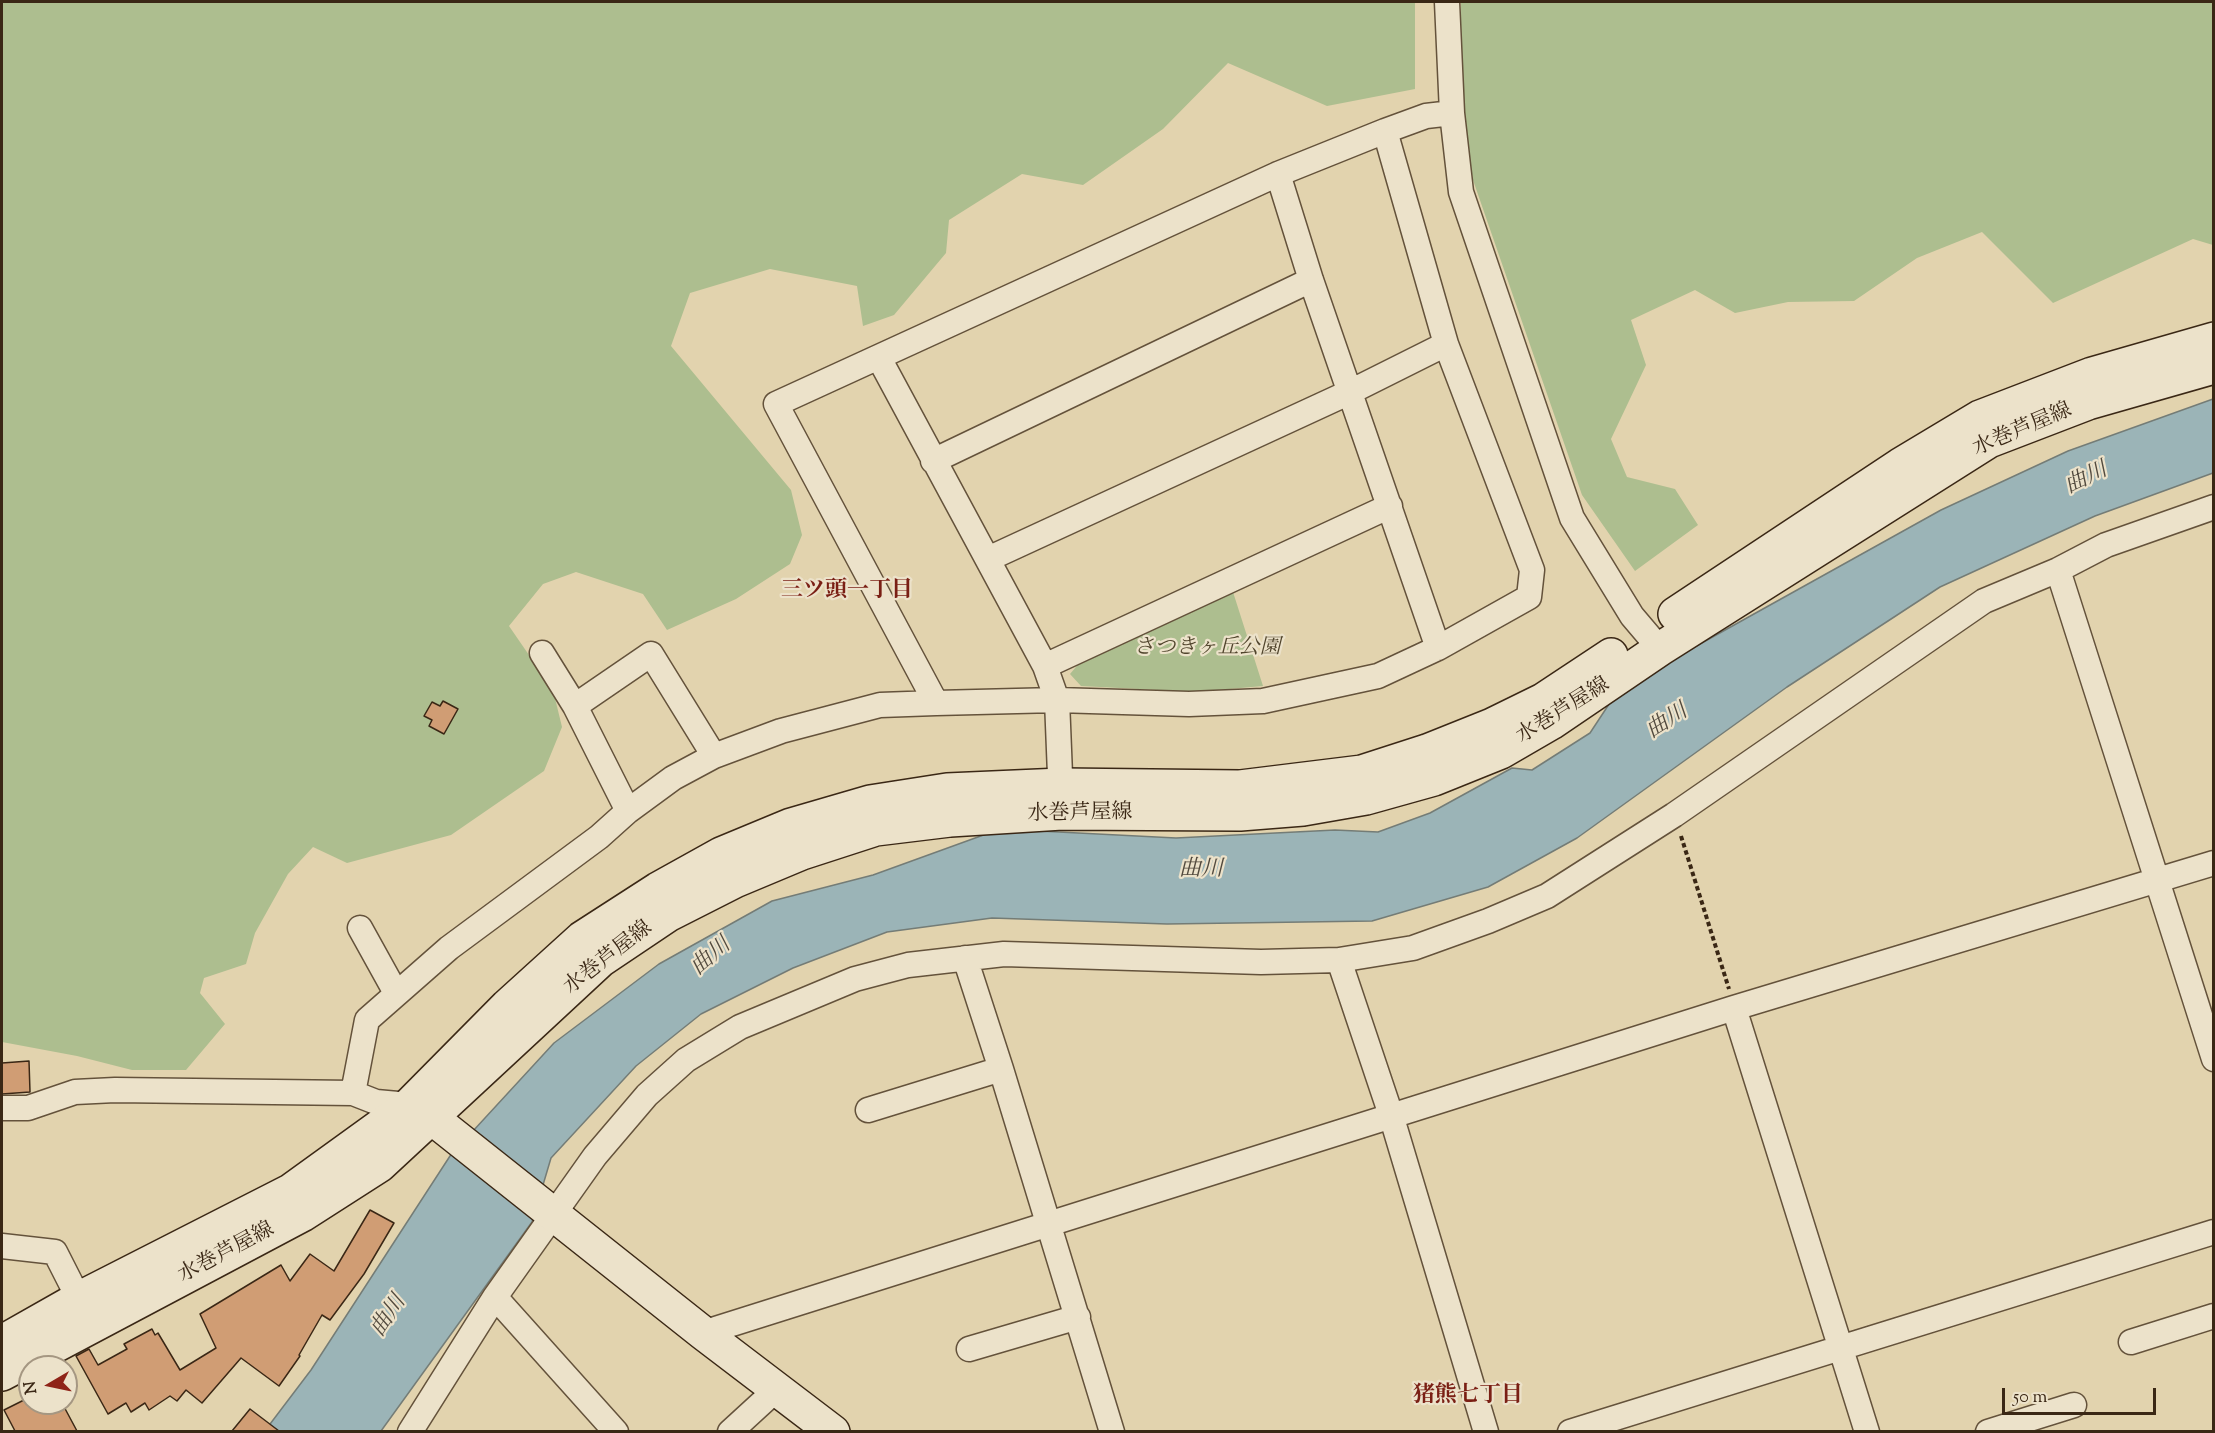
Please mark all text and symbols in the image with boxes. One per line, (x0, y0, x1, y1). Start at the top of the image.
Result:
street label: 水巻芦屋線 (1970, 399, 2076, 463)
water label: 曲川 (2061, 458, 2113, 502)
district label: 三ツ頭一丁目 (781, 579, 913, 605)
park label: さつきヶ丘公園 (1134, 636, 1280, 662)
street label: 水巻芦屋線 (1513, 673, 1615, 751)
water label: 曲川 (1642, 700, 1694, 746)
street label: 水巻芦屋線 (1027, 801, 1133, 829)
water label: 曲川 (1179, 858, 1223, 884)
street label: 水巻芦屋線 (560, 917, 658, 1001)
water label: 曲川 (687, 934, 737, 982)
street label: 水巻芦屋線 (175, 1218, 279, 1290)
water label: 曲川 (367, 1291, 413, 1343)
north arrow (18, 1355, 78, 1415)
scale bar (2005, 1376, 2160, 1414)
text: N (19, 1379, 44, 1396)
district label: 猪熊七丁目 (1413, 1384, 1523, 1410)
text: 50 m (2013, 1385, 2047, 1411)

